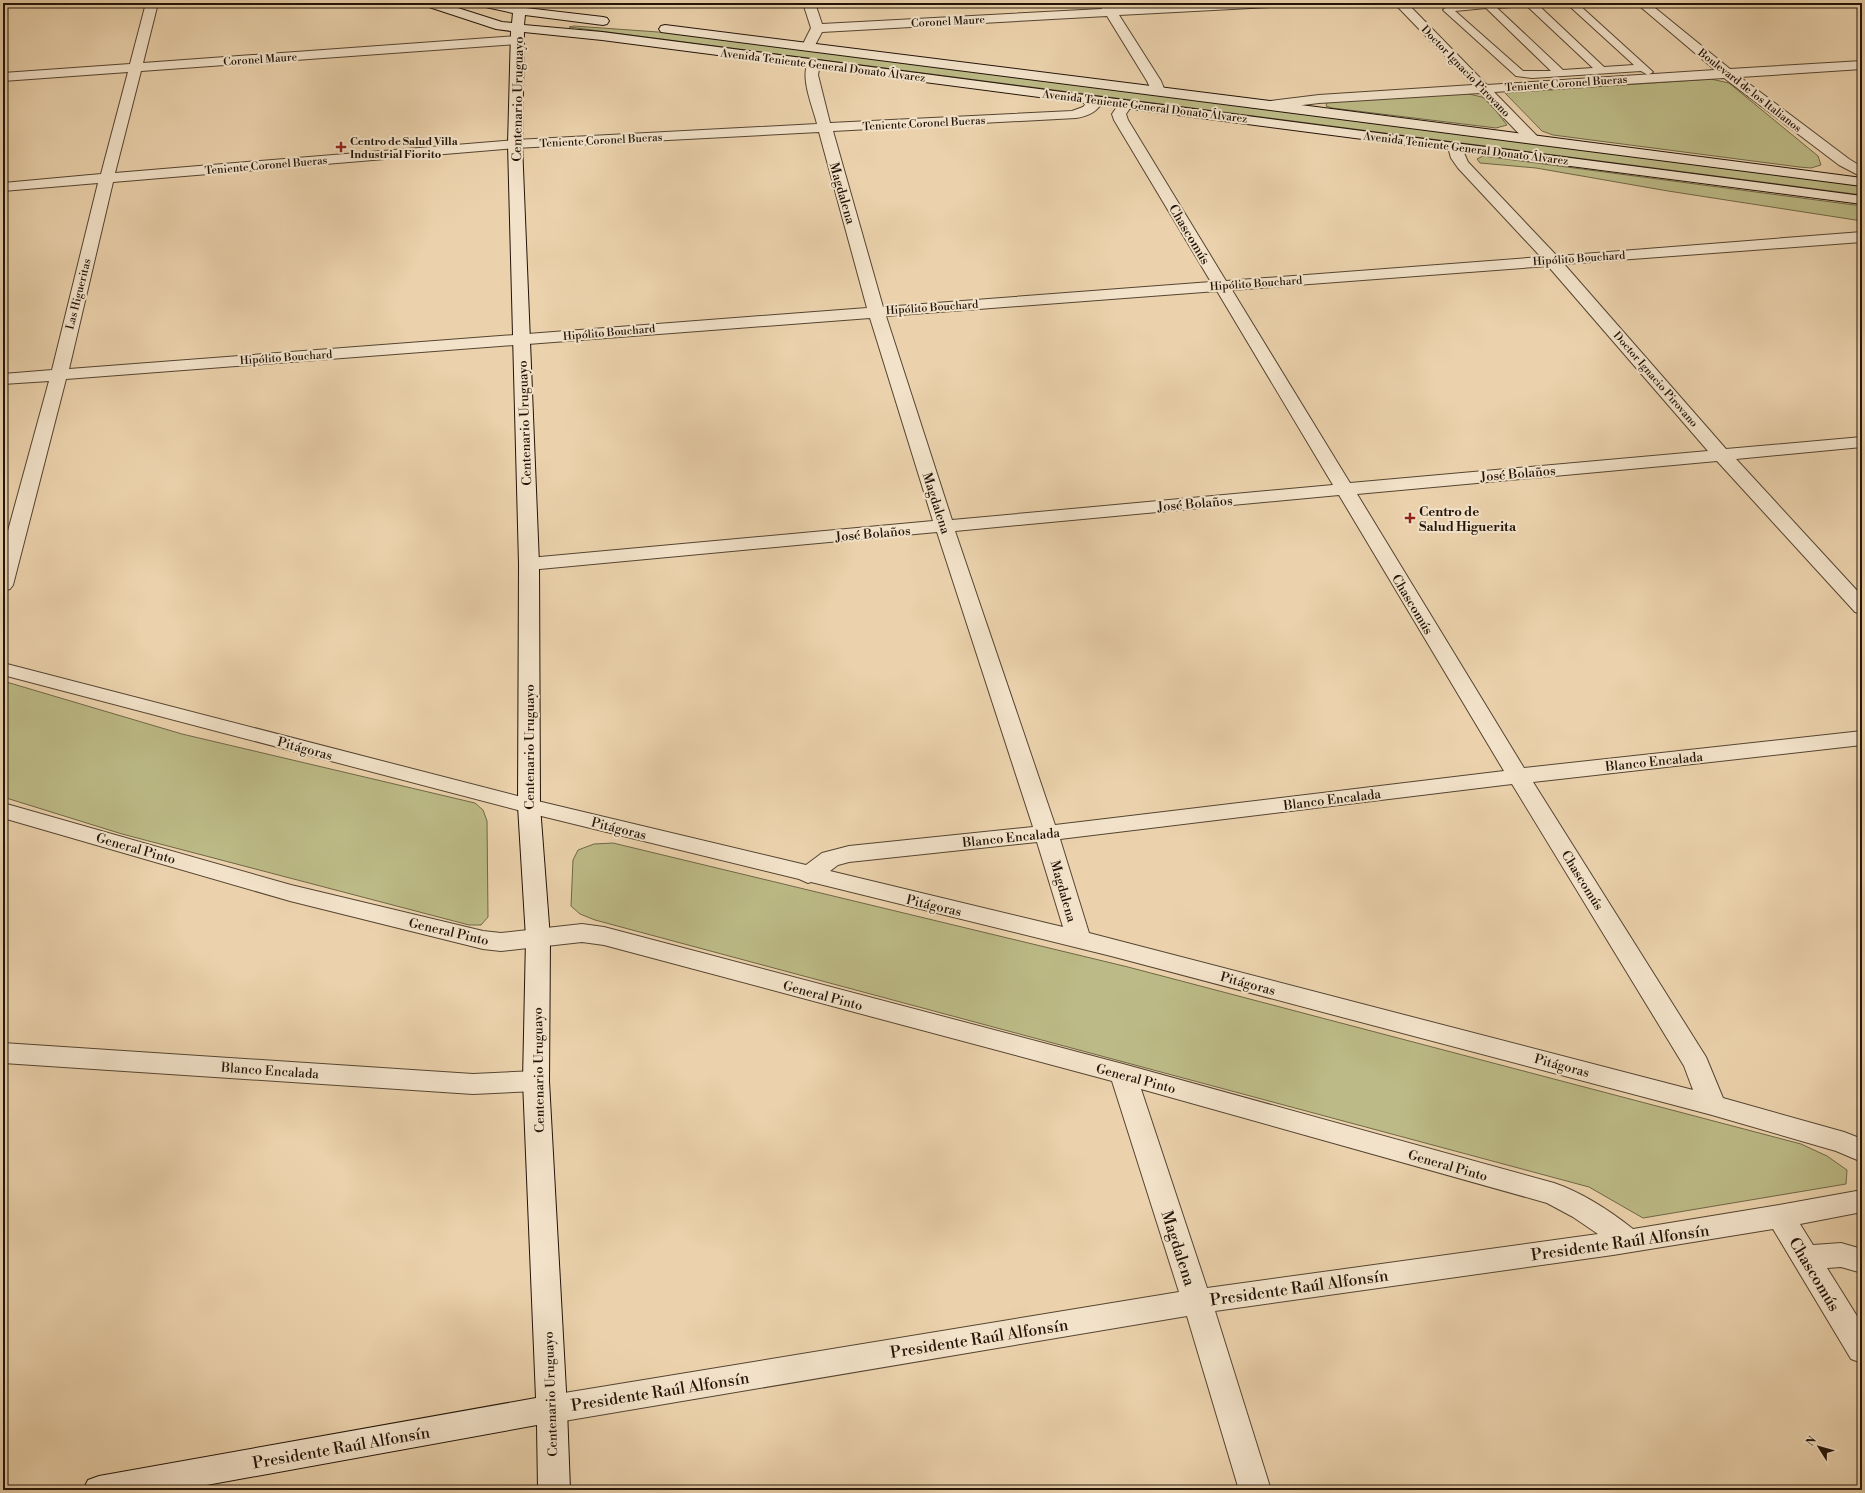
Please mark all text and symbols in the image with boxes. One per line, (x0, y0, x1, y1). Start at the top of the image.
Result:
street label: Coronel Maure (911, 13, 986, 31)
street label: Doctor Ignacio Pirovano (1418, 23, 1513, 121)
street label: Centenario Uruguayo (509, 36, 527, 162)
street label: Avenida Teniente General Donato Álvarez (719, 45, 926, 86)
street label: Boulevard de los Italianos (1694, 45, 1804, 136)
street label: Coronel Maure (223, 50, 298, 70)
street label: Teniente Coronel Bueras (1504, 73, 1628, 95)
street label: Avenida Teniente General Donato Álvarez (1041, 86, 1248, 127)
street label: Teniente Coronel Bueras (862, 114, 986, 134)
street label: Avenida Teniente General Donato Álvarez (1362, 128, 1569, 169)
street label: Teniente Coronel Bueras (539, 131, 663, 151)
place label: Centro de Salud Villa Industrial Fiorito (350, 135, 458, 162)
marker: Centro de Salud Villa Industrial Fiorito (335, 141, 347, 153)
street label: Teniente Coronel Bueras (204, 154, 328, 178)
street label: Magdalena (826, 161, 859, 226)
street label: Chascomús (1165, 202, 1213, 268)
street label: Hipólito Bouchard (1532, 249, 1627, 269)
street label: Las Higueritas (63, 257, 95, 331)
street label: Hipólito Bouchard (1209, 274, 1304, 294)
street label: Hipólito Bouchard (885, 298, 980, 318)
street label: Hipólito Bouchard (562, 322, 657, 344)
street label: Doctor Ignacio Pirovano (1610, 329, 1701, 430)
street label: Hipólito Bouchard (239, 348, 334, 368)
street label: Centenario Uruguayo (515, 360, 535, 486)
street label: José Bolaños (1479, 463, 1557, 485)
street label: Magdalena (919, 471, 954, 536)
street label: José Bolaños (1156, 493, 1234, 515)
place label: Centro de Salud Higuerita (1419, 504, 1517, 535)
marker: Centro de Salud Higuerita (1404, 512, 1416, 524)
street label: José Bolaños (834, 523, 912, 545)
street label: Chascomús (1388, 572, 1436, 638)
street label: Centenario Uruguayo (522, 684, 538, 810)
street label: Pitágoras (275, 734, 334, 764)
street label: Blanco Encalada (1603, 749, 1704, 775)
street label: Blanco Encalada (1281, 786, 1382, 814)
street label: Pitágoras (590, 814, 648, 844)
street label: Blanco Encalada (960, 825, 1061, 851)
street label: General Pinto (94, 830, 177, 868)
street label: Chascomús (1558, 848, 1607, 914)
street label: Magdalena (1047, 859, 1080, 924)
street label: Pitágoras (905, 892, 963, 920)
street label: General Pinto (407, 915, 490, 949)
street label: Pitágoras (1218, 969, 1277, 999)
street label: General Pinto (781, 978, 864, 1014)
street label: Centenario Uruguayo (530, 1007, 548, 1133)
street label: Pitágoras (1532, 1051, 1591, 1081)
street label: Blanco Encalada (219, 1060, 320, 1082)
street label: General Pinto (1094, 1061, 1177, 1097)
street label: General Pinto (1406, 1147, 1489, 1185)
street label: Magdalena (1156, 1208, 1200, 1289)
street label: Presidente Raúl Alfonsín (1530, 1221, 1711, 1265)
street label: Chascomús (1784, 1234, 1844, 1315)
street label: Presidente Raúl Alfonsín (1209, 1266, 1390, 1310)
street label: Presidente Raúl Alfonsín (889, 1315, 1070, 1363)
street label: Centenario Uruguayo (541, 1331, 561, 1457)
street label: Presidente Raúl Alfonsín (570, 1368, 751, 1416)
street label: Presidente Raúl Alfonsín (251, 1422, 432, 1473)
north arrow (1799, 1427, 1839, 1467)
text: N (1804, 1434, 1820, 1449)

